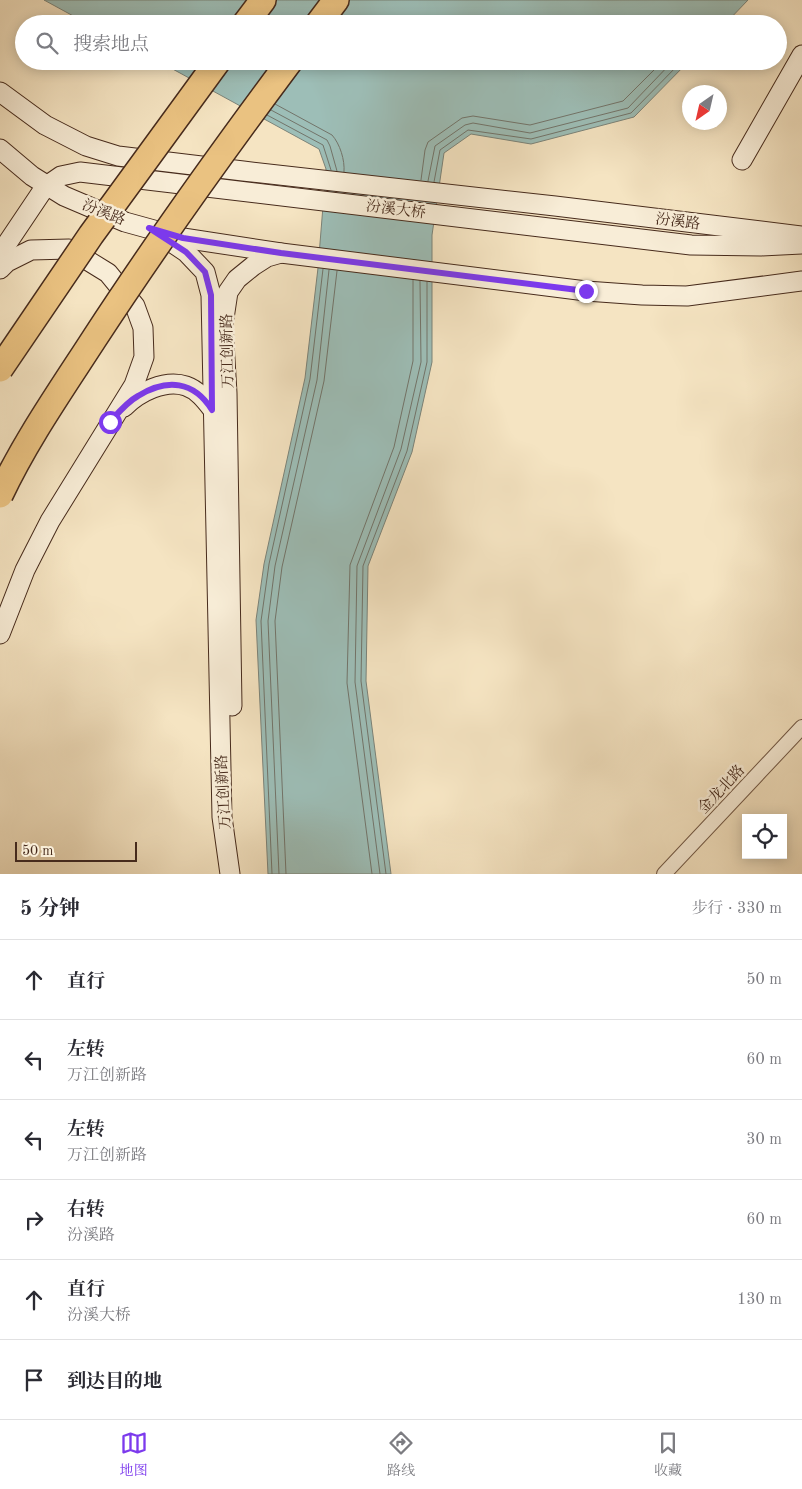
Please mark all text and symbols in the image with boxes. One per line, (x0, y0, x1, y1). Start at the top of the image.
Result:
search box (15, 15, 787, 70)
icon: search (33, 29, 61, 57)
text: 搜索地点 (73, 36, 149, 55)
north arrow (682, 85, 727, 130)
street label: 汾溪路 (80, 196, 128, 229)
street label: 汾溪大桥 (365, 197, 427, 222)
street label: 汾溪路 (655, 210, 701, 233)
route end (575, 280, 598, 303)
street label: 万江创新路 (218, 313, 237, 389)
route start (99, 411, 122, 434)
street label: 万江创新路 (213, 754, 234, 830)
street label: 金龙北路 (695, 762, 748, 817)
map controls (742, 814, 787, 859)
button: locate (742, 814, 787, 859)
scale bar (15, 839, 138, 862)
text: 50 m (22, 844, 53, 858)
text: 5 分钟 (20, 899, 80, 920)
text: 步行 · 330 m (692, 901, 782, 917)
icon: ahead (20, 966, 48, 994)
text: 50 m (746, 972, 782, 988)
text: 直行 (67, 973, 105, 992)
text: 左转 (67, 1041, 105, 1060)
icon: left (20, 1046, 48, 1074)
text: 60 m (746, 1052, 782, 1068)
text: 万江创新路 (67, 1068, 147, 1084)
text: 左转 (67, 1121, 105, 1140)
icon: left (20, 1126, 48, 1154)
text: 30 m (746, 1132, 782, 1148)
text: 万江创新路 (67, 1148, 147, 1164)
text: 右转 (67, 1201, 105, 1220)
icon: right (20, 1206, 48, 1234)
text: 60 m (746, 1212, 782, 1228)
text: 汾溪路 (67, 1228, 115, 1244)
text: 直行 (67, 1281, 105, 1300)
icon: ahead (20, 1286, 48, 1314)
text: 130 m (737, 1292, 782, 1308)
text: 汾溪大桥 (67, 1308, 131, 1324)
icon: arrive (20, 1366, 48, 1394)
text: 到达目的地 (67, 1373, 162, 1392)
tab: 地图 (120, 1429, 148, 1480)
tab: 路线 (387, 1429, 415, 1480)
tab: 收藏 (654, 1429, 682, 1480)

